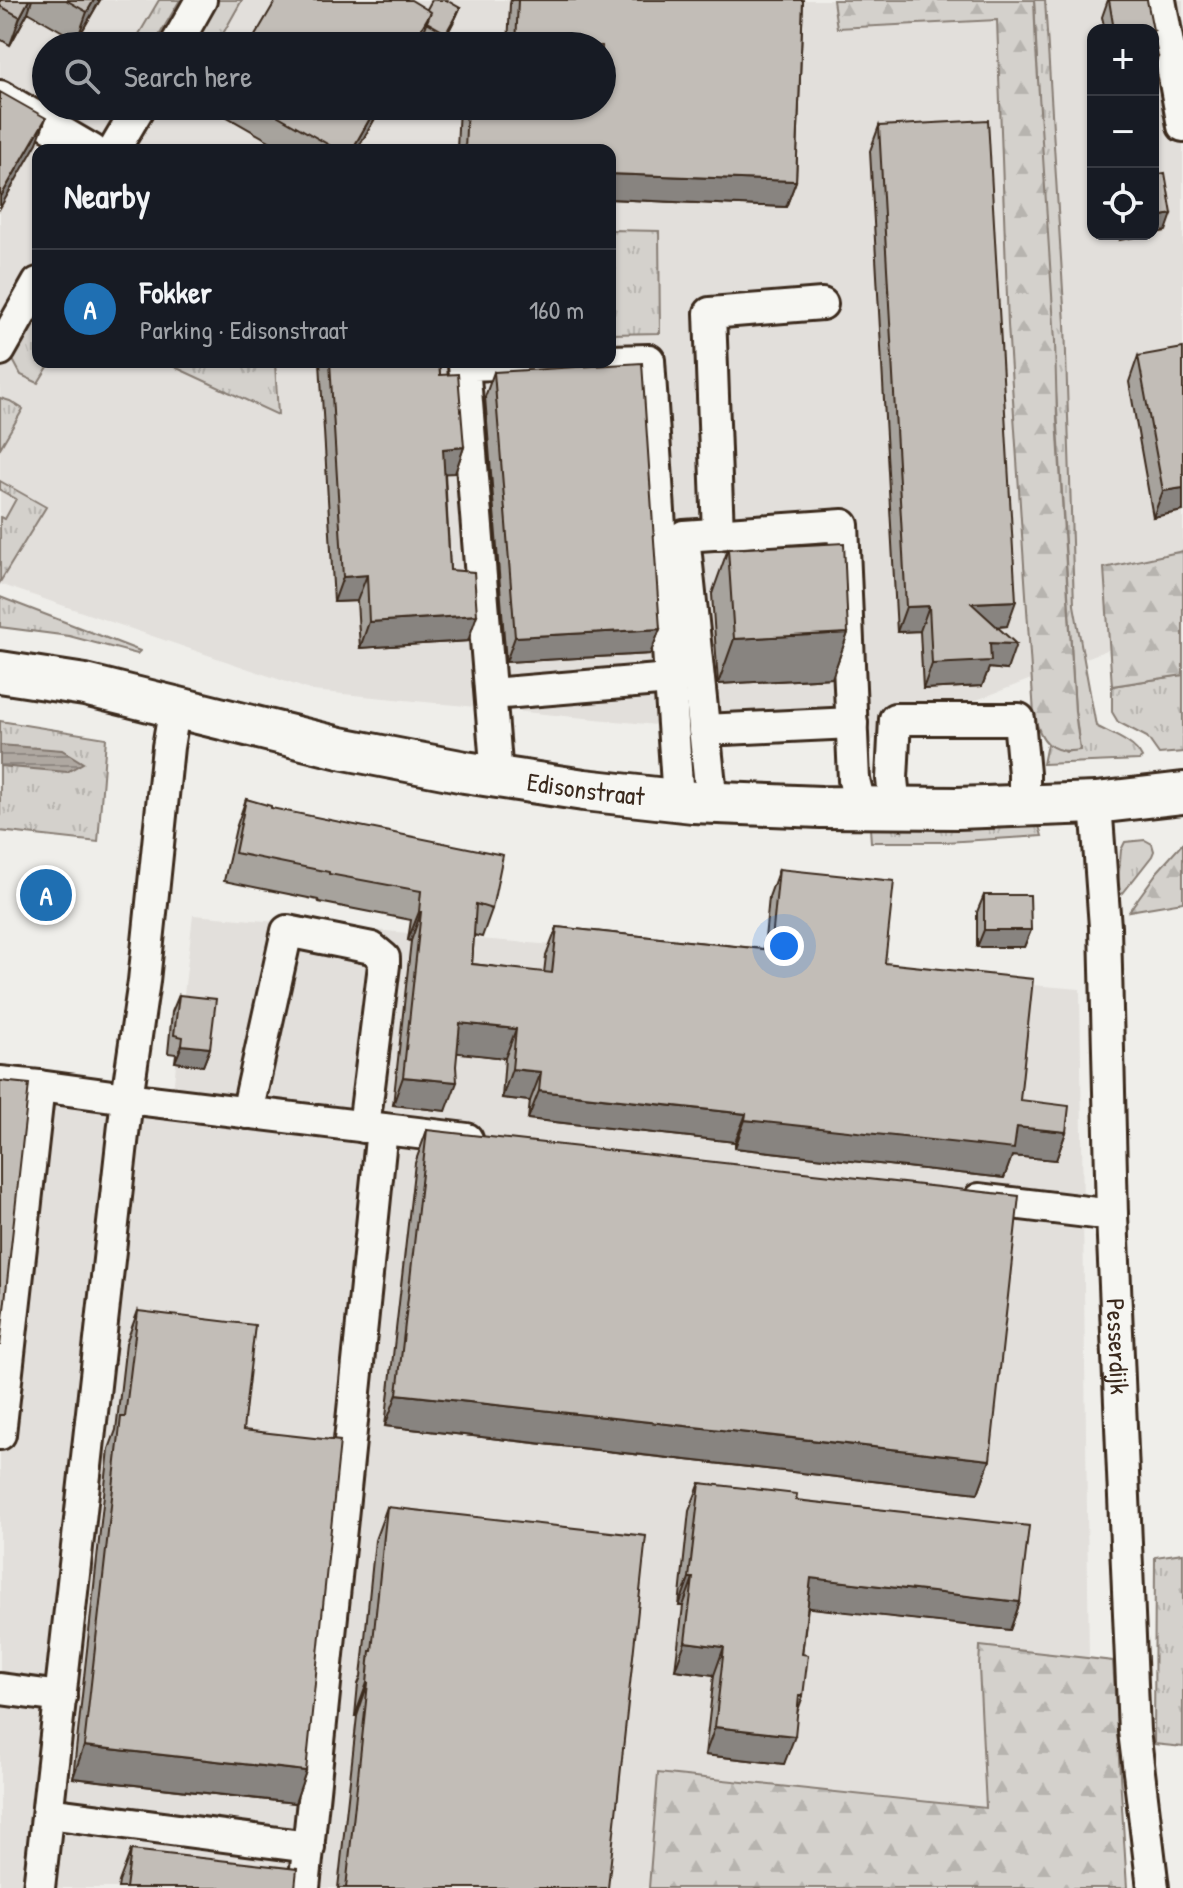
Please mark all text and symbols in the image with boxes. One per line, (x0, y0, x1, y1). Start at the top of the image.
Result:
map controls (1087, 24, 1159, 240)
button: + (1087, 24, 1159, 96)
search box (32, 32, 616, 120)
icon: search (60, 54, 104, 98)
text: Search here (124, 56, 252, 96)
button: − (1087, 96, 1159, 168)
button: locate (1087, 168, 1159, 240)
text: Nearby (64, 173, 150, 219)
text: Fokker (140, 272, 212, 312)
text: A (84, 292, 96, 327)
text: 160 m (529, 292, 584, 327)
text: Parking · Edisonstraat (140, 312, 348, 347)
street label: Edisonstraat (525, 764, 647, 814)
pin: A (20, 865, 72, 925)
your location (764, 926, 804, 966)
street label: Pesserdijk (1099, 1298, 1138, 1395)

